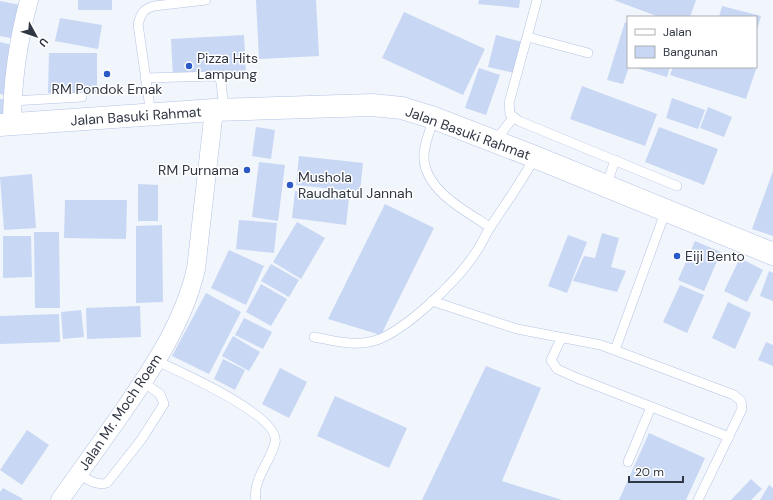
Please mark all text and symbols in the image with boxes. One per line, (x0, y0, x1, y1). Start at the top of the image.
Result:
north arrow (16, 16, 56, 56)
legend (627, 16, 757, 68)
text: Jalan (663, 24, 692, 40)
text: U (36, 35, 51, 50)
text: Bangunan (663, 44, 718, 60)
place label: Pizza Hits Lampung (197, 49, 258, 83)
marker: Pizza Hits Lampung (184, 61, 194, 71)
marker: RM Pondok Emak (102, 69, 112, 79)
place label: RM Pondok Emak (52, 80, 162, 98)
street label: Jalan Basuki Rahmat (70, 102, 202, 130)
street label: Jalan Basuki Rahmat (403, 102, 533, 164)
place label: RM Purnama (158, 161, 239, 179)
marker: RM Purnama (242, 165, 252, 175)
place label: Mushola Raudhatul Jannah (298, 168, 413, 202)
marker: Mushola Raudhatul Jannah (285, 180, 295, 190)
place label: Eiji Bento (685, 247, 745, 265)
marker: Eiji Bento (672, 251, 682, 261)
street label: Jalan Mr. Moch Roem (74, 350, 166, 474)
scale bar (629, 458, 683, 484)
text: 20 m (635, 464, 664, 480)

